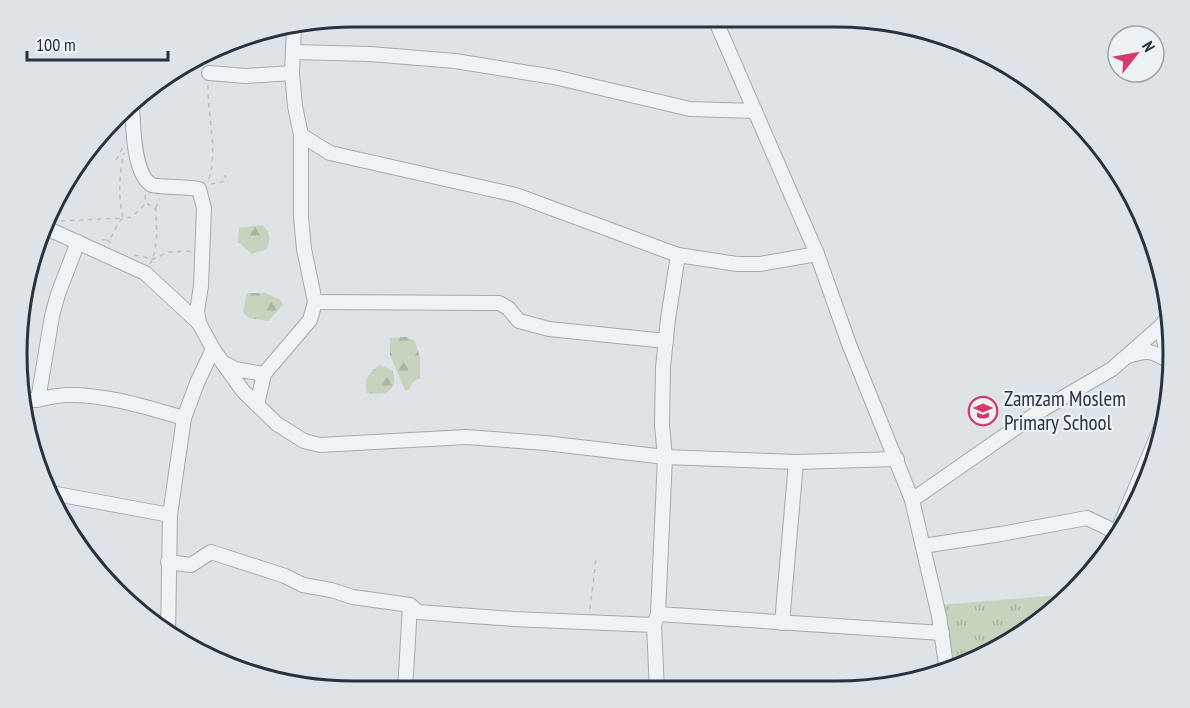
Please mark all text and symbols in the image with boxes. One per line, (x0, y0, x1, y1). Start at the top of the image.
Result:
scale bar (27, 24, 168, 62)
north arrow (1106, 24, 1166, 84)
text: 100 m (36, 33, 76, 56)
text: N (1138, 37, 1160, 55)
place label: Zamzam Moslem Primary School (1004, 385, 1126, 436)
school or university icon: Zamzam Moslem Primary School (967, 395, 999, 427)

